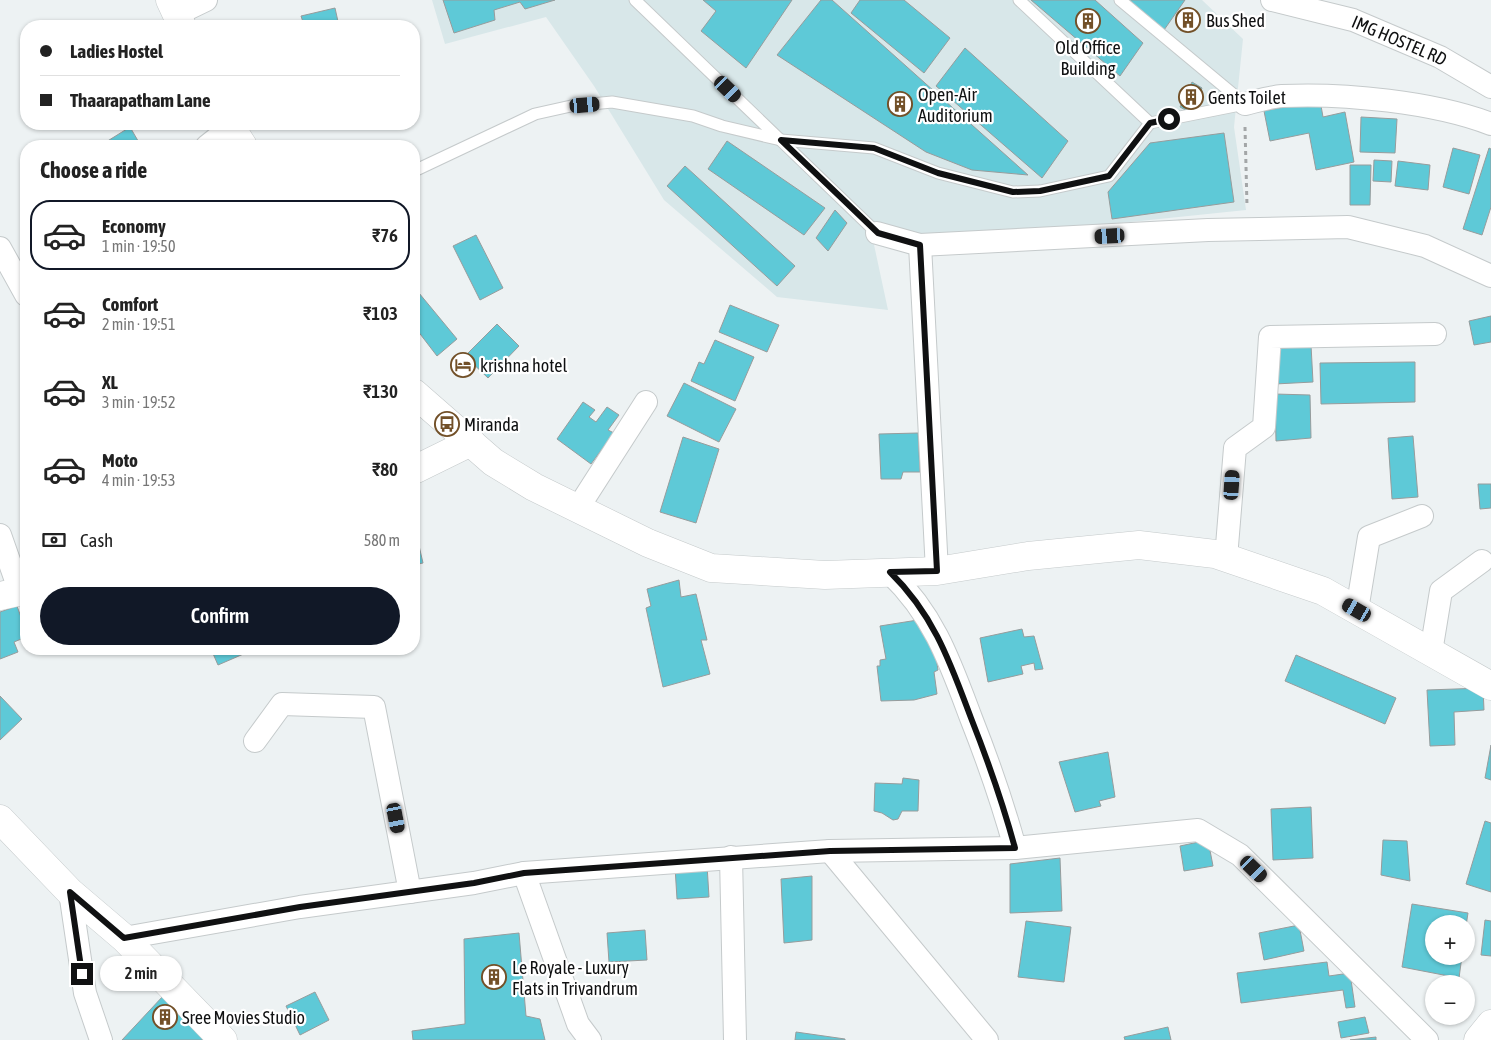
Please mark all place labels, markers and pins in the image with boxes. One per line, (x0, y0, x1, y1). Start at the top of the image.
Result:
building icon: Bus Shed (1175, 7, 1201, 33)
building icon: Old Office Building (1075, 8, 1101, 34)
place label: Bus Shed (1206, 10, 1265, 31)
place label: Old Office Building (1055, 37, 1121, 79)
place label: Open-Air Auditorium (918, 84, 993, 126)
building icon: Gents Toilet (1178, 84, 1204, 110)
place label: Gents Toilet (1208, 87, 1286, 108)
building icon: Open-Air Auditorium (887, 91, 913, 117)
hotel icon: krishna hotel (450, 352, 476, 378)
place label: krishna hotel (480, 355, 567, 376)
bus stop icon: Miranda (434, 411, 460, 437)
place label: Miranda (464, 414, 519, 435)
place label: Le Royale - Luxury Flats in Trivandrum (512, 957, 638, 999)
building icon: Le Royale - Luxury Flats in Trivandrum (481, 964, 507, 990)
building icon: Sree Movies Studio (152, 1004, 178, 1030)
place label: Sree Movies Studio (182, 1007, 305, 1028)

